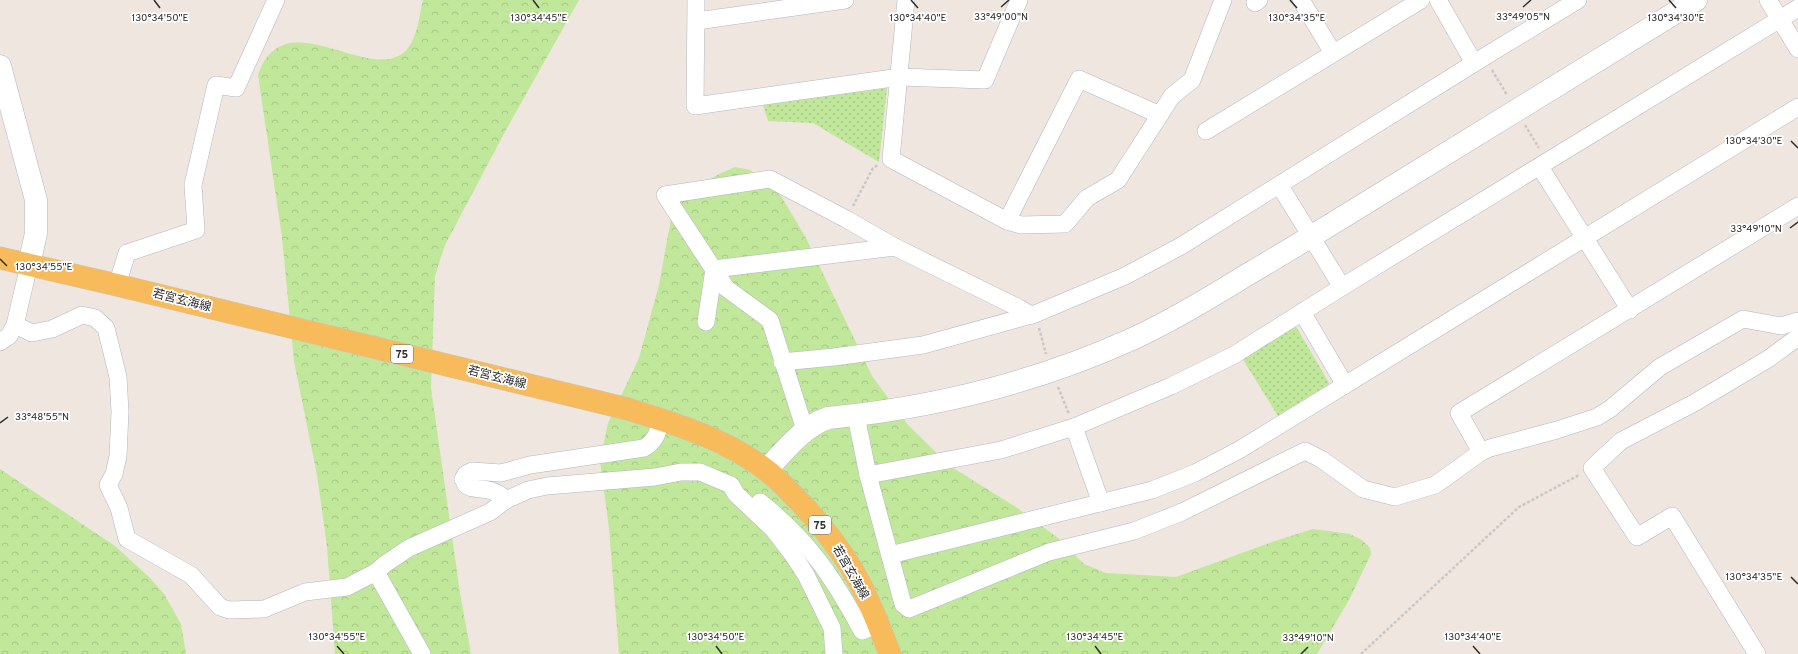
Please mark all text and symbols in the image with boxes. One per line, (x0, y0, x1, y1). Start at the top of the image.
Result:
text: 33°49'00"N (974, 11, 1028, 24)
text: 33°49'05"N (1496, 11, 1550, 24)
text: 130°34'50"E (131, 12, 189, 25)
text: 130°34'45"E (511, 12, 567, 25)
text: 130°34'40"E (889, 12, 947, 25)
text: 130°34'35"E (1269, 12, 1325, 25)
text: 130°34'30"E (1648, 12, 1704, 25)
text: 130°34'30"E (1726, 135, 1782, 148)
text: 33°49'10"N (1730, 223, 1782, 236)
text: 130°34'55"E (16, 261, 72, 274)
street label: 若宮玄海線 (151, 286, 213, 316)
road number: 75 (391, 345, 413, 363)
street label: 若宮玄海線 (466, 363, 528, 393)
text: 33°48'55"N (15, 411, 69, 424)
road number: 75 (809, 516, 831, 534)
street label: 若宮玄海線 (828, 543, 872, 602)
text: 130°34'35"E (1726, 571, 1782, 584)
text: 130°34'55"E (309, 631, 365, 644)
text: 130°34'50"E (687, 631, 745, 644)
text: 130°34'45"E (1067, 631, 1123, 644)
text: 130°34'40"E (1444, 631, 1502, 644)
text: 33°49'10"N (1282, 632, 1334, 645)

